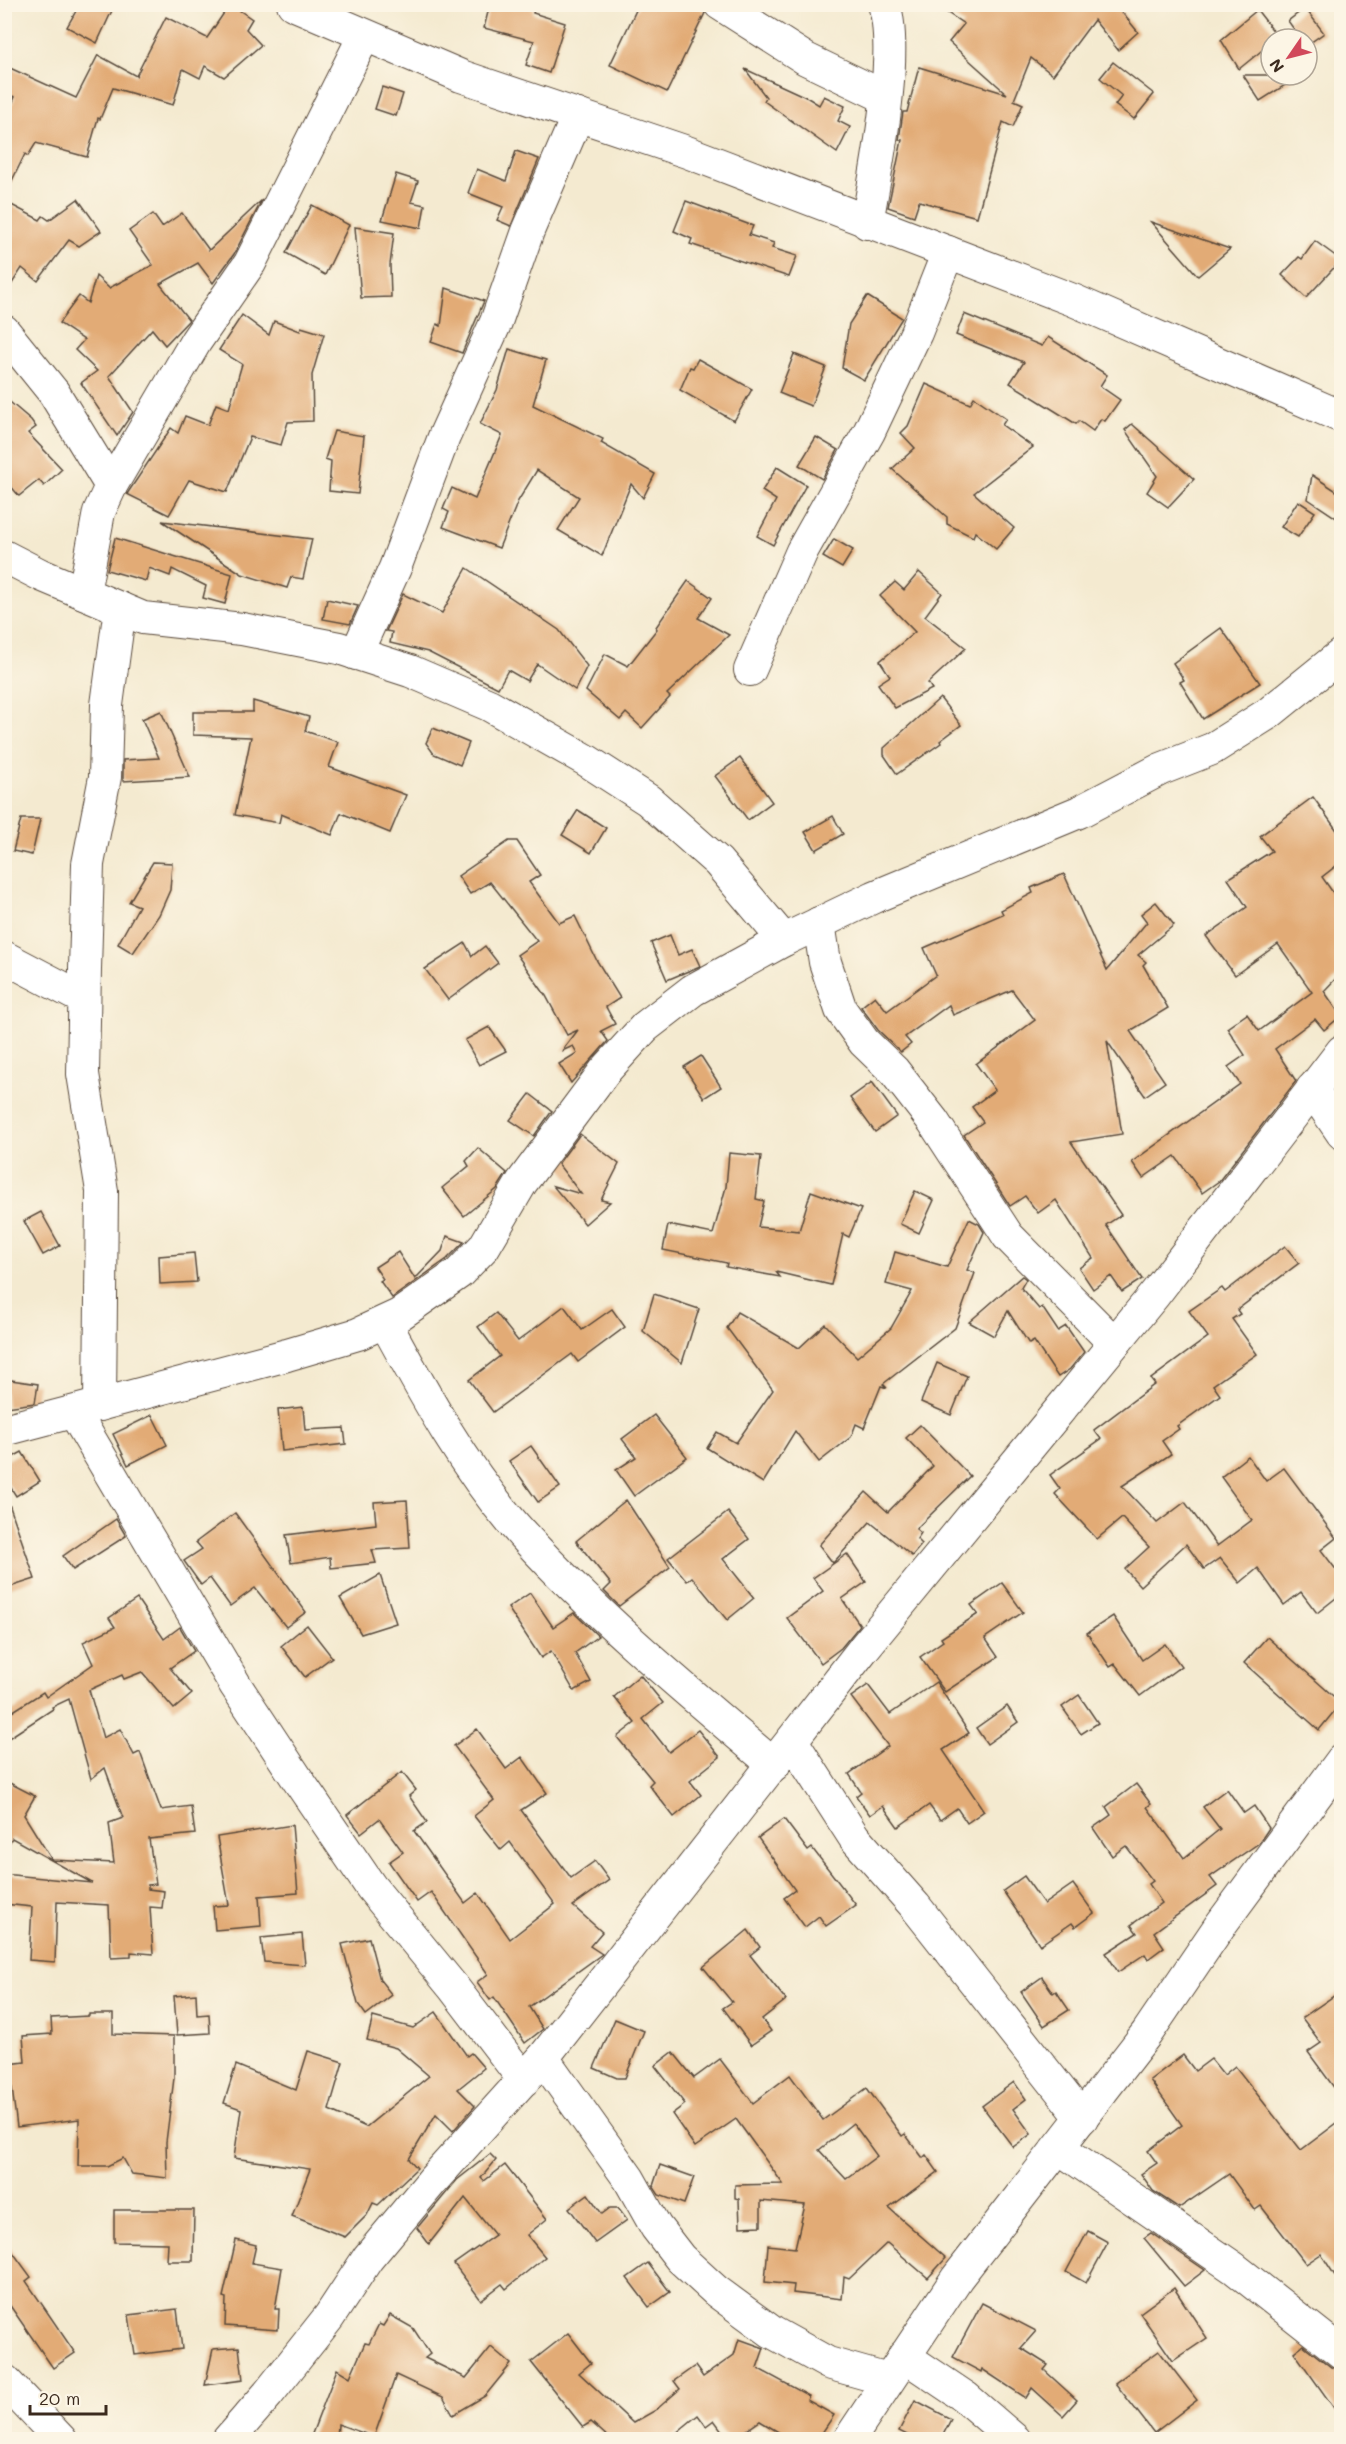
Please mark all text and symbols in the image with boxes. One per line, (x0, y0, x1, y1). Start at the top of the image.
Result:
north arrow (1259, 27, 1319, 87)
text: N (1264, 55, 1288, 77)
scale bar (30, 2378, 106, 2416)
text: 20 m (39, 2386, 80, 2410)

